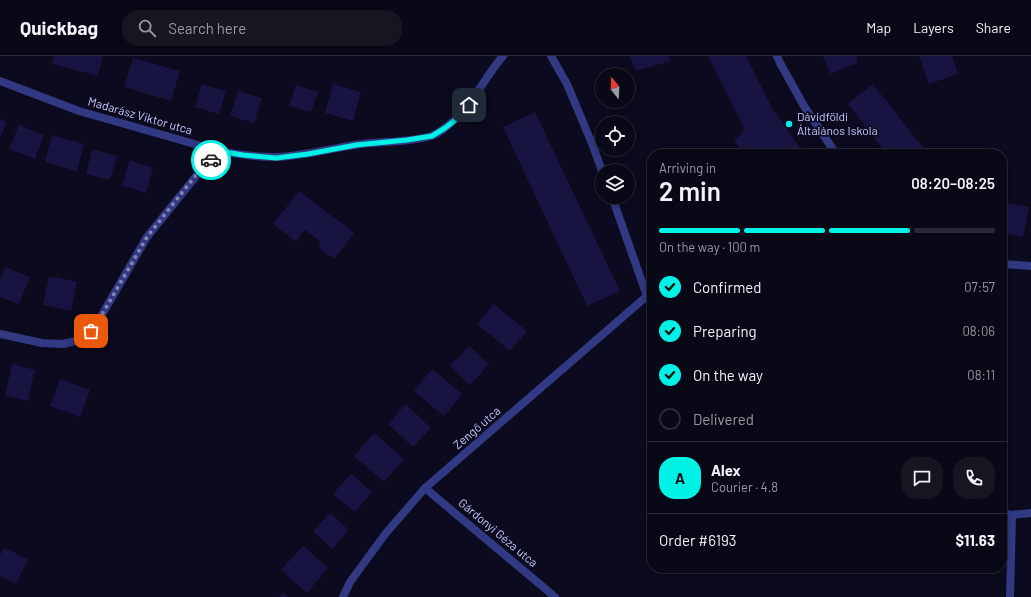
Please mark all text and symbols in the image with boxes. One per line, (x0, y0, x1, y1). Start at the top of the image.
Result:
search box (122, 10, 402, 46)
text: Quickbag (20, 16, 98, 39)
icon: search (136, 17, 158, 39)
text: Search here (168, 19, 246, 37)
text: Map (866, 19, 891, 36)
text: Layers (913, 19, 954, 36)
text: Share (976, 19, 1011, 36)
north arrow (595, 68, 635, 108)
map controls (595, 68, 635, 204)
pin (452, 88, 486, 122)
street label: Madarász Viktor utca (86, 93, 194, 137)
icon: home (458, 94, 480, 116)
place label: Dávidföldi Általános Iskola (797, 109, 878, 137)
button: locate (595, 116, 635, 156)
marker: Dávidföldi Általános Iskola (784, 119, 794, 129)
courier (191, 140, 231, 180)
icon: car (200, 149, 222, 171)
text: Arriving in (659, 160, 716, 176)
button: layers (595, 164, 635, 204)
text: 08:20–08:25 (911, 174, 995, 192)
text: 2 min (659, 175, 721, 206)
text: On the way · 100 m (659, 239, 760, 255)
icon: check (659, 276, 681, 298)
text: Confirmed (693, 278, 761, 296)
text: 07:57 (964, 279, 995, 295)
pin (74, 314, 108, 348)
icon: bag (80, 320, 102, 342)
icon: check (659, 320, 681, 342)
text: Preparing (693, 322, 757, 340)
text: 08:06 (962, 323, 995, 339)
icon: check (659, 364, 681, 386)
text: On the way (693, 366, 763, 384)
text: 08:11 (967, 367, 995, 383)
street label: Zengő utca (450, 403, 503, 451)
text: Delivered (693, 410, 754, 428)
button: chat (901, 457, 943, 499)
button: phone (953, 457, 995, 499)
text: Alex (711, 461, 741, 479)
text: A (675, 469, 685, 487)
text: Courier · 4.8 (711, 479, 778, 495)
street label: Gárdonyi Géza utca (456, 495, 541, 569)
text: Order #6193 (659, 531, 737, 549)
text: $11.63 (955, 531, 995, 549)

